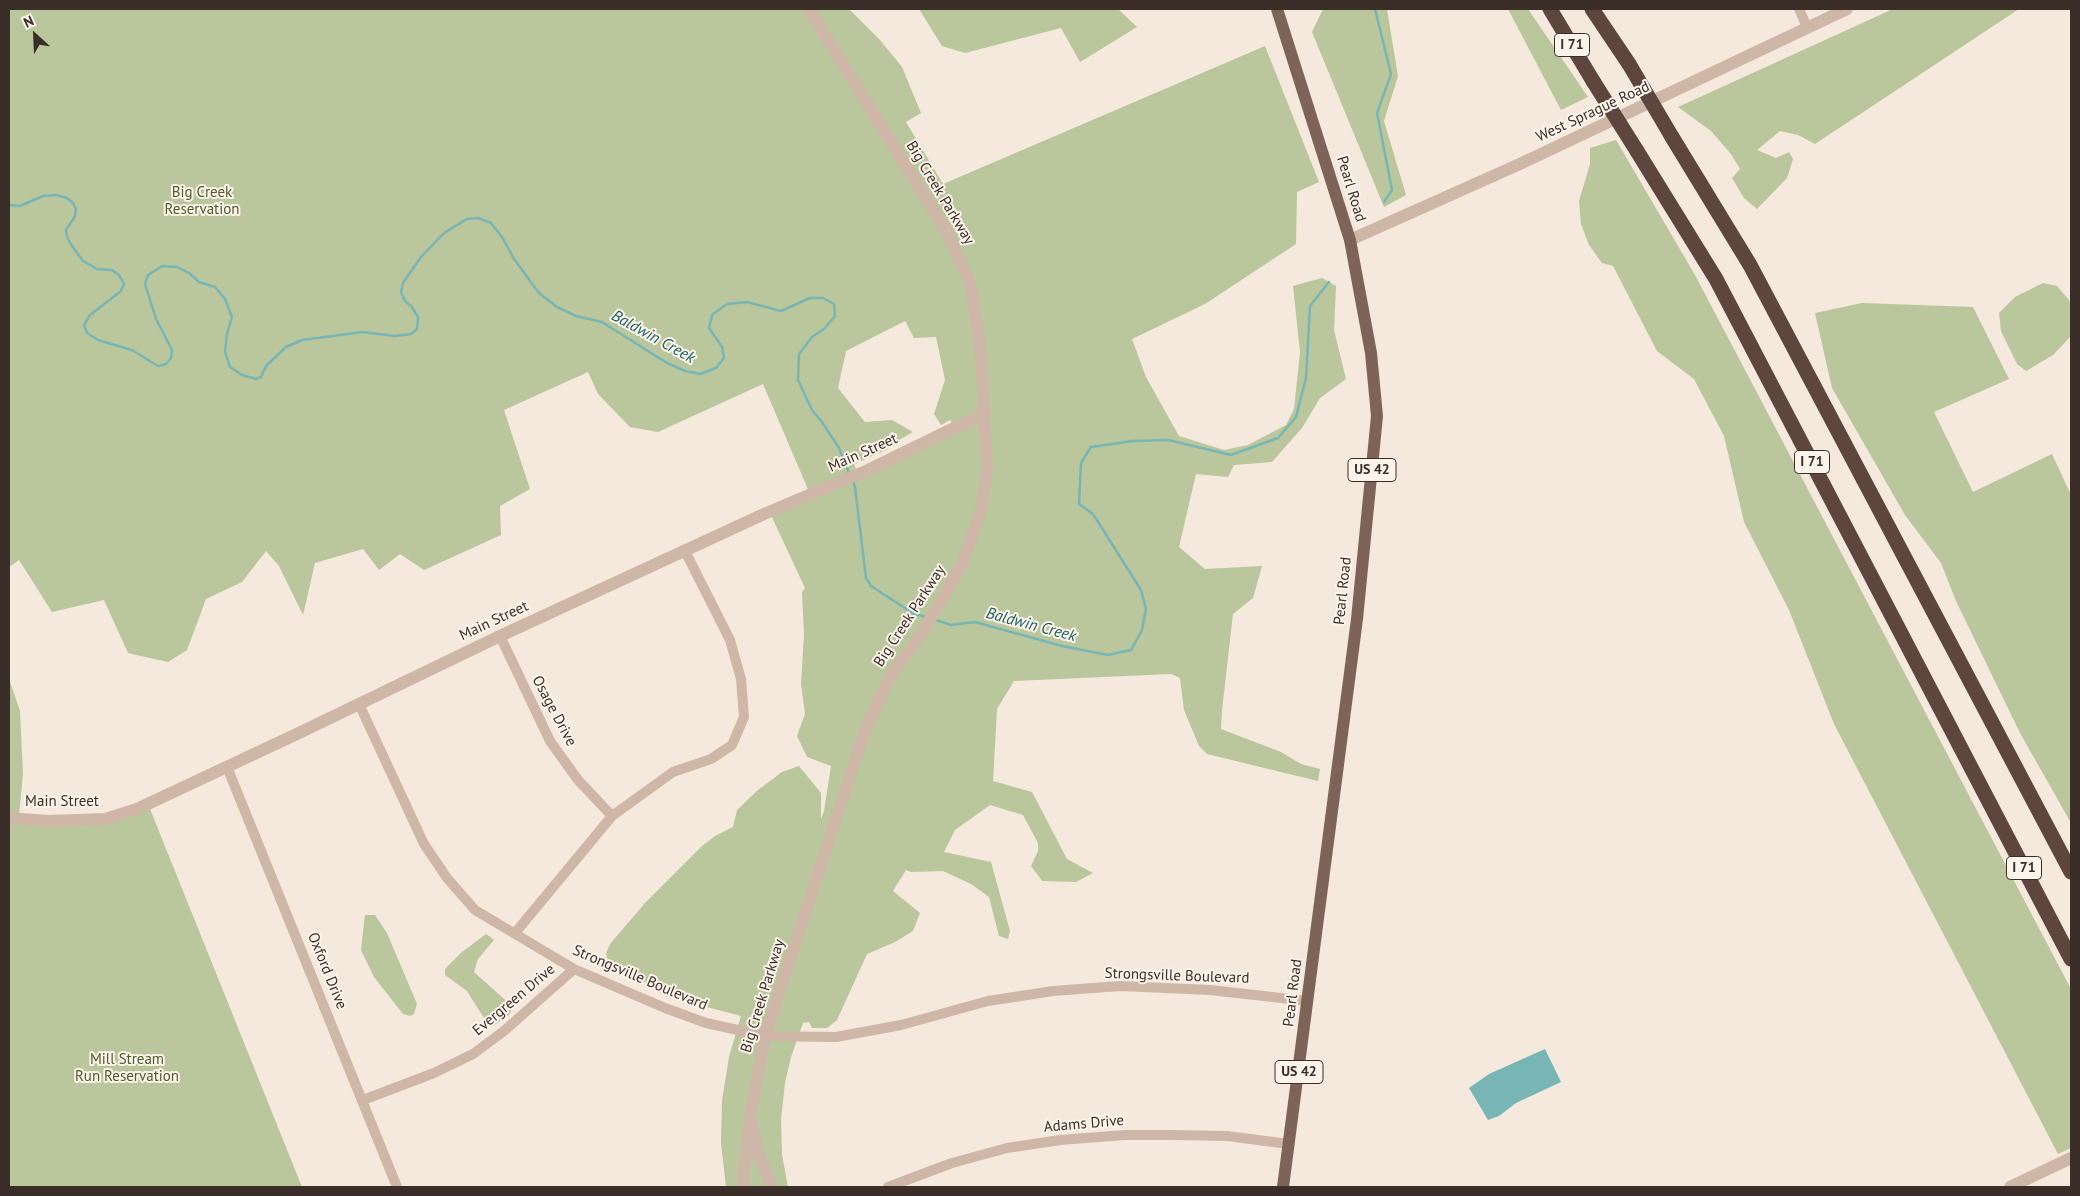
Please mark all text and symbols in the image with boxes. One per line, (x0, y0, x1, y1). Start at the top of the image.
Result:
north arrow (10, 10, 60, 60)
text: N (21, 11, 37, 32)
road number: I 71 (1554, 34, 1590, 56)
street label: West Sprague Road (1533, 78, 1653, 146)
street label: Big Creek Parkway (902, 138, 978, 248)
street label: Pearl Road (1332, 154, 1370, 224)
park label: Big Creek Reservation (165, 184, 239, 219)
water label: Baldwin Creek (608, 306, 698, 368)
street label: Main Street (826, 430, 900, 476)
road number: I 71 (1794, 451, 1830, 474)
road number: US 42 (1348, 458, 1396, 482)
street label: Pearl Road (1330, 556, 1356, 626)
street label: Big Creek Parkway (870, 562, 950, 670)
street label: Main Street (457, 597, 531, 645)
water label: Baldwin Creek (984, 604, 1078, 646)
street label: Osage Drive (528, 673, 580, 749)
street label: Main Street (25, 793, 99, 811)
road number: I 71 (2006, 856, 2042, 880)
street label: Oxford Drive (303, 930, 351, 1012)
street label: Big Creek Parkway (737, 937, 789, 1055)
street label: Strongsville Boulevard (570, 941, 710, 1015)
street label: Pearl Road (1280, 958, 1306, 1028)
street label: Evergreen Drive (469, 960, 559, 1040)
street label: Strongsville Boulevard (1104, 964, 1250, 988)
park label: Mill Stream Run Reservation (75, 1051, 179, 1086)
road number: US 42 (1275, 1060, 1323, 1084)
street label: Adams Drive (1043, 1112, 1125, 1136)

